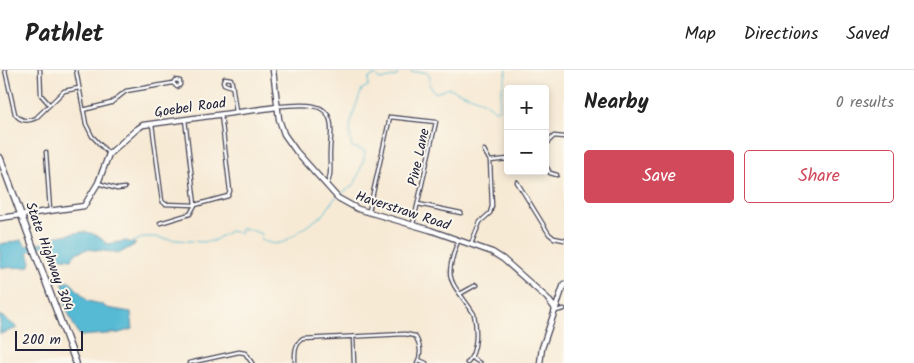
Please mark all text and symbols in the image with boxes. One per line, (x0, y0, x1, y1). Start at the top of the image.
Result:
text: Pathlet (25, 15, 104, 54)
text: Map (684, 20, 716, 49)
text: Directions (744, 20, 818, 49)
text: Saved (846, 20, 889, 49)
map controls (504, 85, 549, 175)
button: + (504, 85, 549, 130)
text: Nearby (584, 86, 649, 119)
text: 0 results (836, 90, 894, 115)
street label: Goebel Road (153, 92, 228, 124)
street label: Pine Lane (402, 126, 436, 188)
button: − (504, 130, 549, 175)
button: Save (584, 150, 734, 203)
button: Share (744, 150, 894, 203)
street label: Haverstraw Road (352, 185, 454, 237)
street label: State Highway 304 (19, 199, 79, 314)
scale bar (15, 328, 82, 351)
text: 200 m (22, 329, 61, 351)

